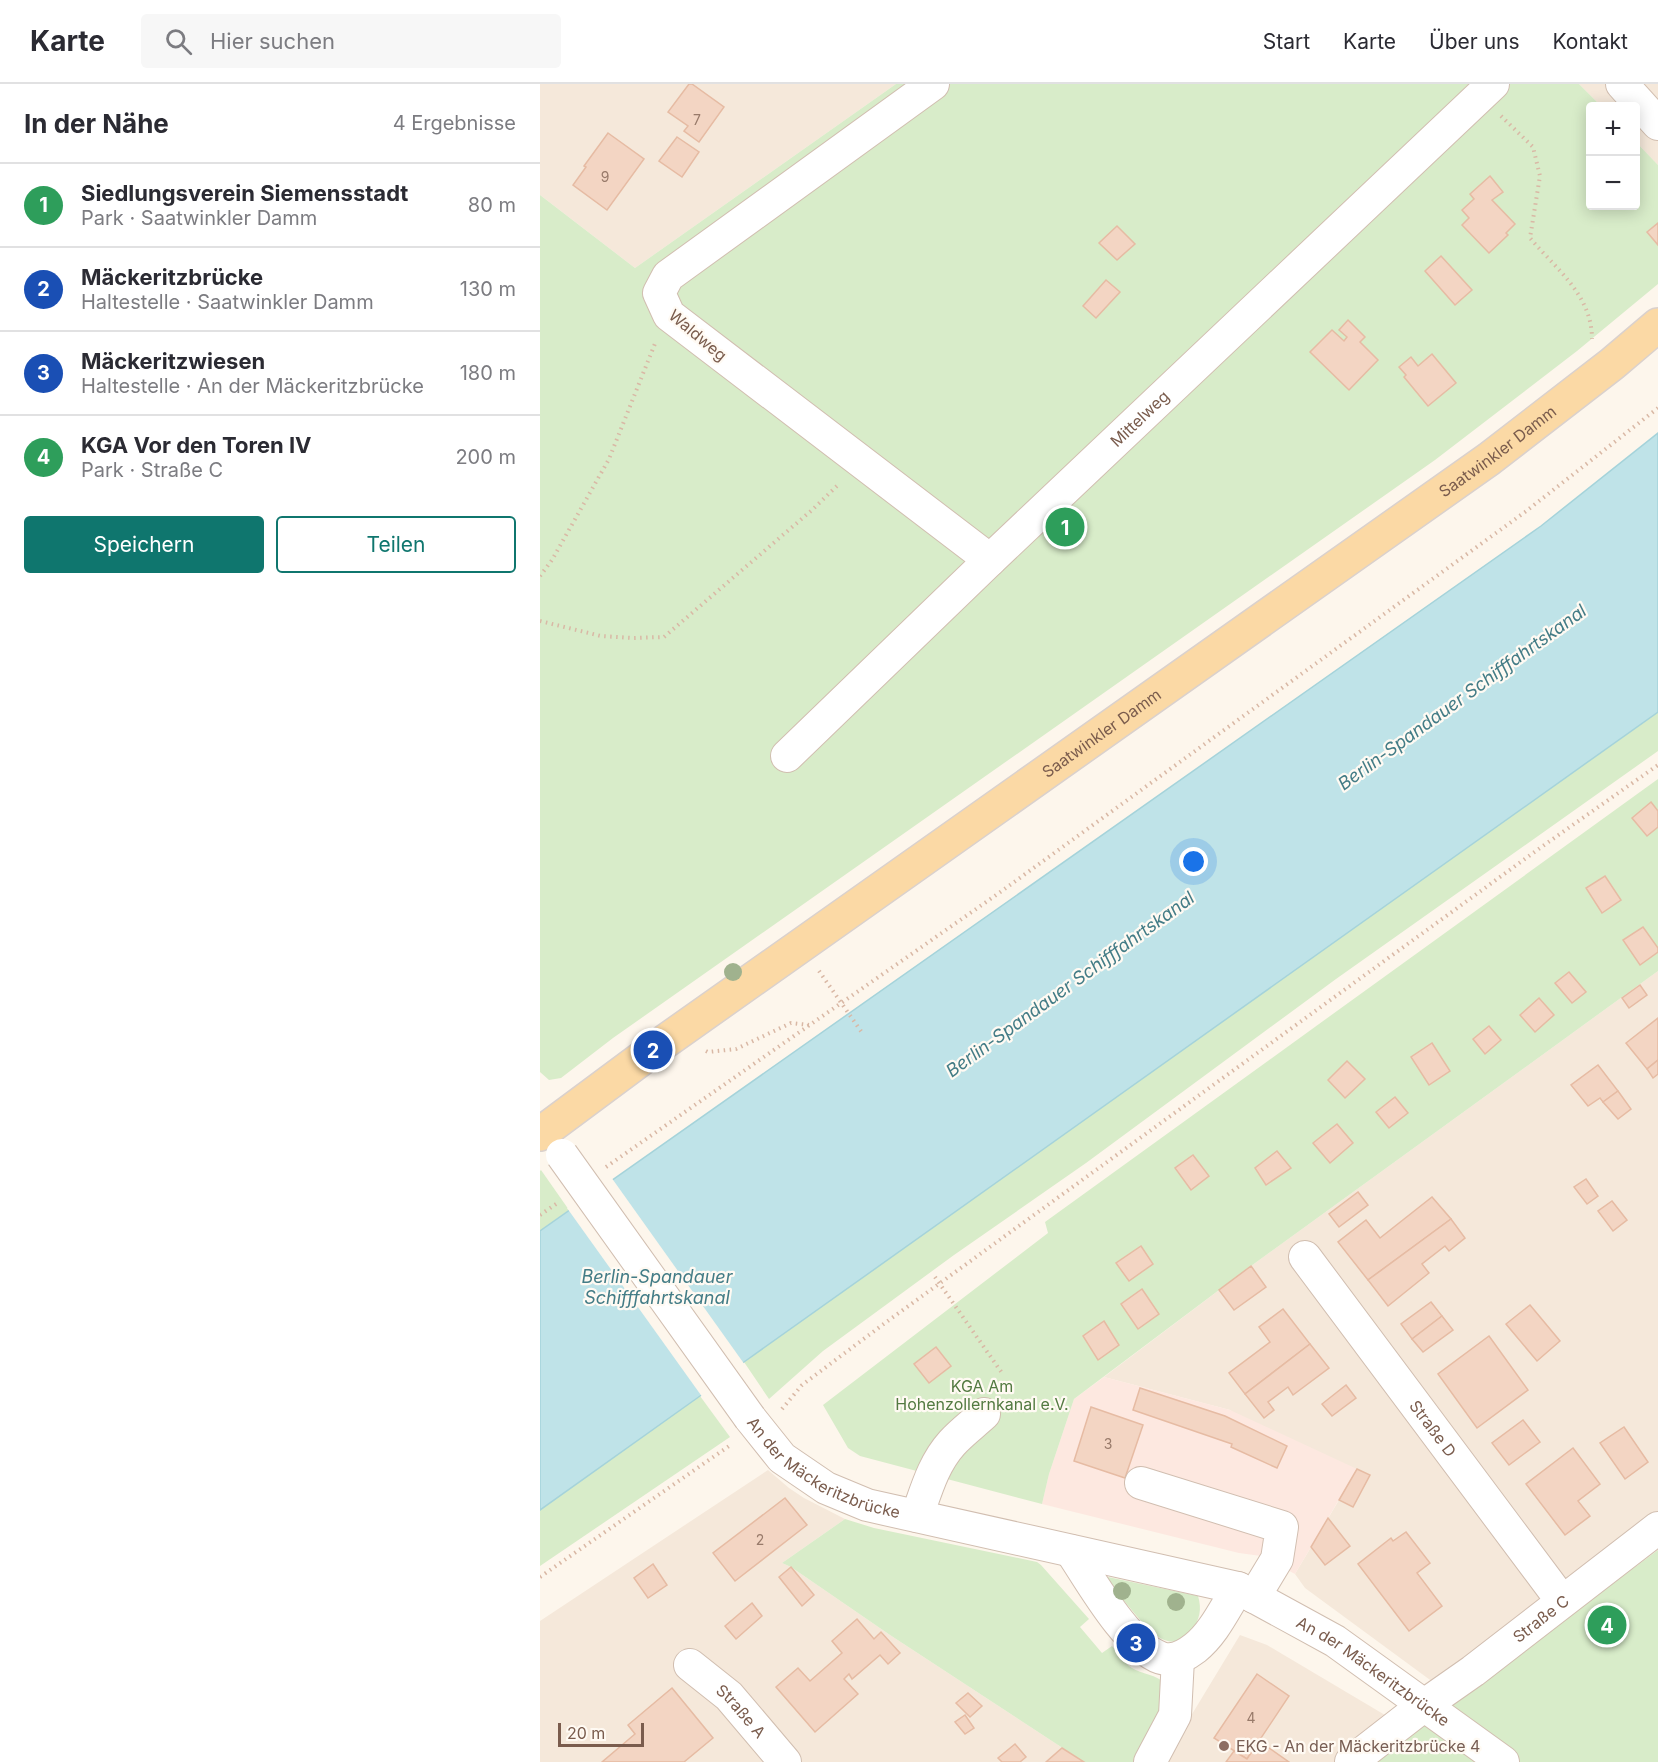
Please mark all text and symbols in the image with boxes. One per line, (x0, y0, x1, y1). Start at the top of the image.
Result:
search box (141, 14, 561, 68)
text: Karte (30, 24, 105, 58)
icon: search (162, 25, 195, 58)
text: Hier suchen (210, 28, 335, 54)
text: Start (1263, 29, 1310, 54)
text: Karte (1343, 29, 1396, 54)
text: Über uns (1429, 29, 1520, 54)
text: Kontakt (1553, 29, 1628, 54)
map controls (1586, 102, 1640, 210)
button: + (1586, 102, 1640, 156)
text: In der Nähe (24, 108, 169, 139)
text: 4 Ergebnisse (393, 111, 516, 135)
house number: 7 (693, 111, 701, 128)
button: − (1586, 156, 1640, 210)
house number: 9 (601, 168, 609, 185)
text: Siedlungsverein Siemensstadt (81, 180, 408, 206)
text: 1 (39, 193, 48, 217)
text: 80 m (468, 193, 516, 217)
text: Park · Saatwinkler Damm (81, 206, 317, 230)
text: Mäckeritzbrücke (81, 264, 263, 290)
text: 2 (37, 277, 50, 301)
text: 130 m (460, 277, 516, 301)
text: Haltestelle · Saatwinkler Damm (81, 290, 374, 314)
street label: Waldweg (665, 305, 731, 365)
text: Mäckeritzwiesen (81, 348, 265, 374)
text: 3 (37, 361, 50, 385)
text: 180 m (460, 361, 516, 385)
text: Haltestelle · An der Mäckeritzbrücke (81, 374, 424, 398)
street label: Mittelweg (1106, 386, 1173, 451)
street label: Saatwinkler Damm (1435, 401, 1560, 501)
text: KGA Vor den Toren IV (81, 432, 312, 458)
text: 4 (37, 445, 50, 469)
text: 200 m (455, 445, 516, 469)
text: Park · Straße C (81, 458, 223, 482)
pin: 1 (1046, 504, 1084, 550)
button: Speichern (24, 516, 264, 573)
button: Teilen (276, 516, 516, 573)
water label: Berlin-Spandauer Schifffahrtskanal (1334, 599, 1591, 794)
street label: Saatwinkler Damm (1038, 684, 1165, 782)
your location (1179, 847, 1208, 876)
water label: Berlin-Spandauer Schifffahrtskanal (942, 886, 1199, 1081)
pin: 2 (634, 1028, 672, 1072)
water label: Berlin-Spandauer Schifffahrtskanal (581, 1266, 734, 1308)
park label: KGA Am Hohenzollernkanal e.V. (895, 1376, 1069, 1414)
street label: Straße D (1405, 1396, 1461, 1461)
street label: An der Mäckeritzbrücke (743, 1413, 902, 1522)
house number: 3 (1104, 1435, 1112, 1452)
house number: 2 (756, 1531, 764, 1548)
street label: Straße C (1509, 1590, 1573, 1647)
pin: 4 (1588, 1602, 1626, 1648)
street label: An der Mäckeritzbrücke (1293, 1612, 1454, 1730)
pin: 3 (1116, 1620, 1156, 1666)
street label: Straße A (712, 1680, 770, 1742)
house number: 4 (1246, 1709, 1256, 1726)
scale bar (558, 1720, 644, 1748)
text: 20 m (567, 1723, 605, 1743)
place label: EKG - An der Mäckeritzbrücke 4 (1236, 1736, 1480, 1756)
marker: EKG - An der Mäckeritzbrücke 4 (1217, 1739, 1231, 1753)

